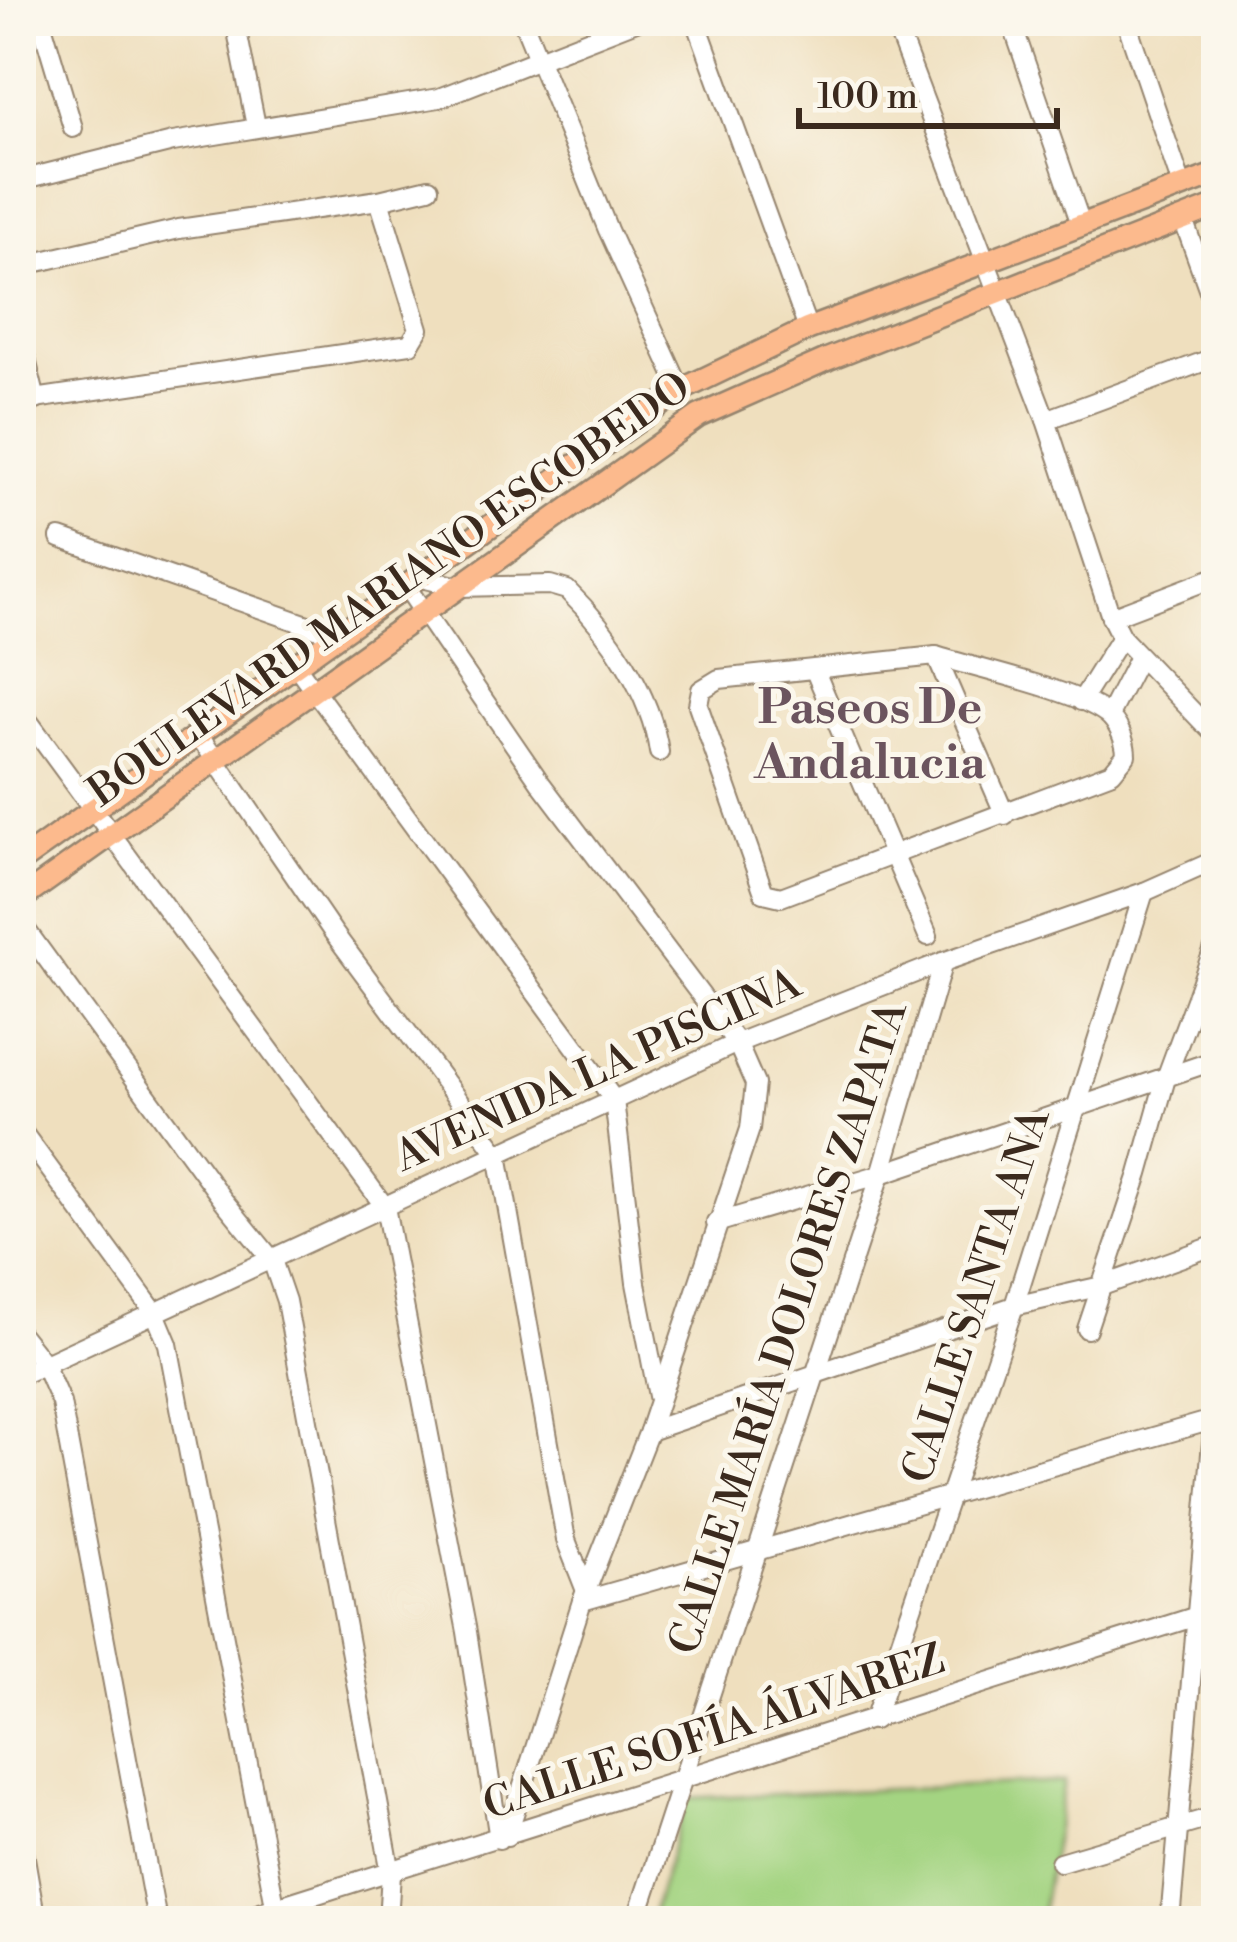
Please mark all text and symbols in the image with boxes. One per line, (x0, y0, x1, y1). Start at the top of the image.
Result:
scale bar (799, 54, 1057, 128)
text: 100 m (817, 75, 918, 120)
street label: BOULEVARD MARIANO ESCOBEDO (78, 361, 701, 820)
district label: Paseos De Andalucia (753, 679, 987, 794)
street label: AVENIDA LA PISCINA (386, 957, 810, 1185)
street label: CALLE MARÍA DOLORES ZAPATA (655, 993, 920, 1661)
street label: CALLE SANTA ANA (891, 1101, 1063, 1490)
street label: CALLE SOFÍA ÁLVAREZ (476, 1630, 951, 1833)

